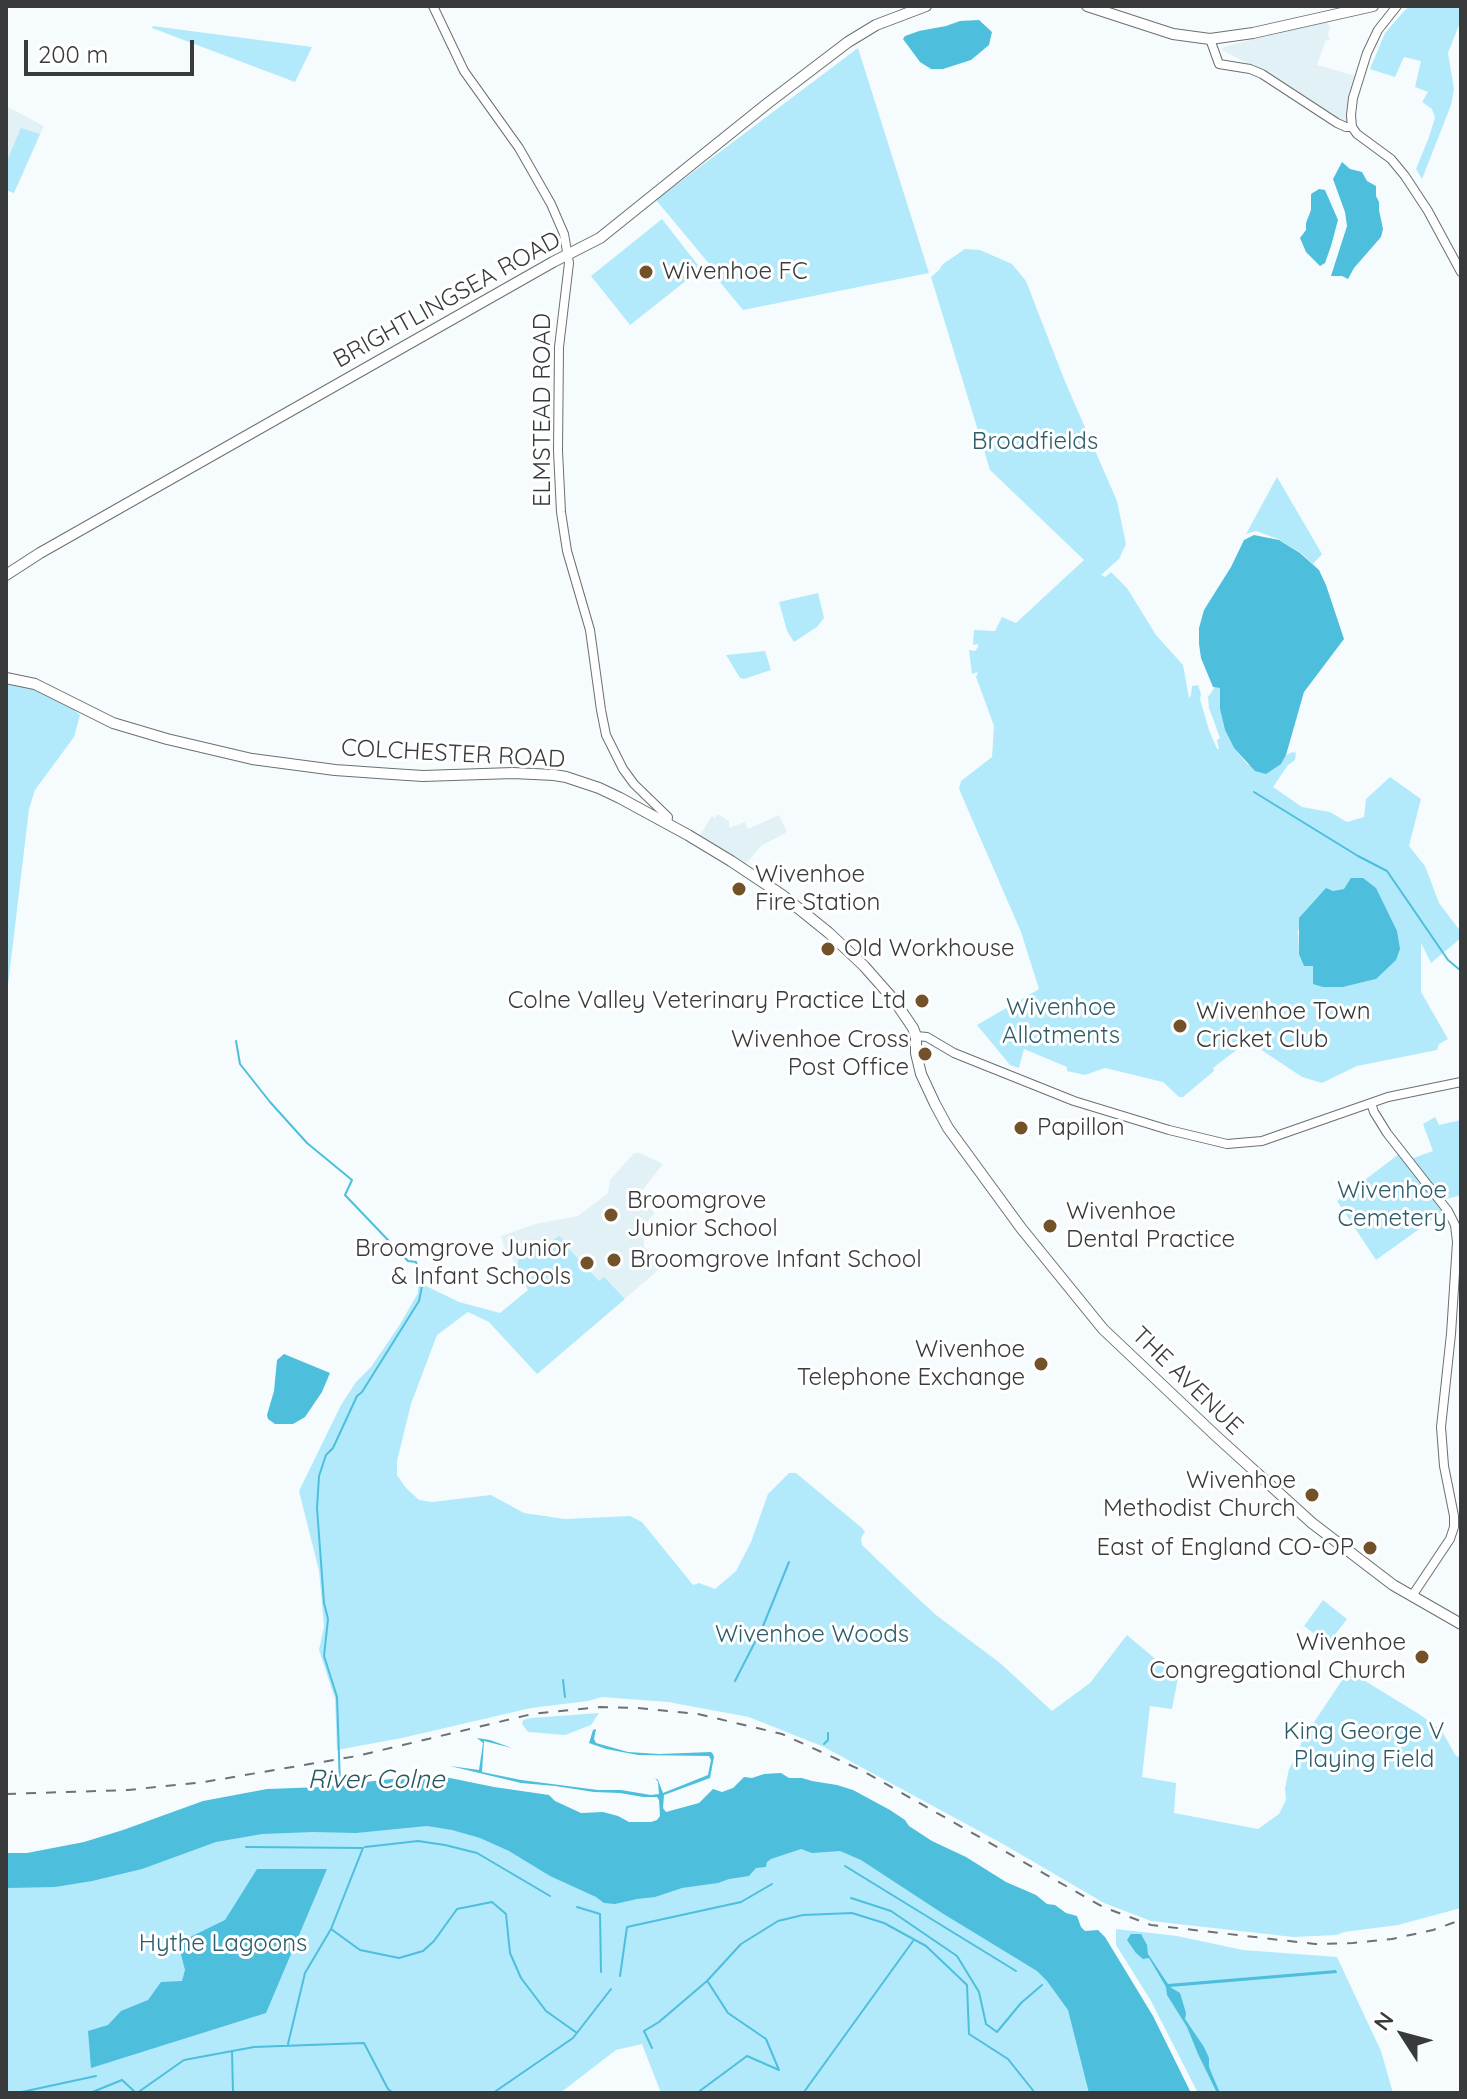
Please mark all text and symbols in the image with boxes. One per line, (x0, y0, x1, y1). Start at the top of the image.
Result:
scale bar (28, 24, 198, 74)
text: 200 m (38, 39, 108, 69)
street label: BRIGHTLINGSEA ROAD (328, 226, 566, 374)
place label: Wivenhoe FC (662, 258, 808, 286)
marker: Wivenhoe FC (637, 263, 655, 281)
street label: ELMSTEAD ROAD (529, 313, 557, 507)
park label: Broadfields (972, 428, 1098, 456)
street label: COLCHESTER ROAD (340, 734, 566, 774)
place label: Wivenhoe Fire Station (755, 861, 880, 917)
marker: Wivenhoe Fire Station (730, 880, 748, 898)
place label: Old Workhouse (844, 935, 1015, 963)
marker: Old Workhouse (819, 940, 837, 958)
place label: Colne Valley Veterinary Practice Ltd (508, 987, 906, 1015)
marker: Colne Valley Veterinary Practice Ltd (913, 992, 931, 1010)
park label: Wivenhoe Allotments (1002, 994, 1120, 1050)
place label: Wivenhoe Town Cricket Club (1196, 998, 1371, 1054)
marker: Wivenhoe Town Cricket Club (1171, 1017, 1189, 1035)
place label: Wivenhoe Cross Post Office (731, 1026, 909, 1082)
marker: Wivenhoe Cross Post Office (916, 1045, 934, 1063)
place label: Papillon (1037, 1114, 1125, 1142)
marker: Papillon (1012, 1119, 1030, 1137)
park label: Wivenhoe Cemetery (1337, 1177, 1447, 1233)
place label: Broomgrove Junior School (627, 1187, 778, 1243)
place label: Wivenhoe Dental Practice (1066, 1198, 1235, 1254)
marker: Broomgrove Junior School (602, 1206, 620, 1224)
marker: Wivenhoe Dental Practice (1041, 1217, 1059, 1235)
place label: Broomgrove Junior & Infant Schools (355, 1235, 571, 1291)
place label: Broomgrove Infant School (630, 1246, 922, 1274)
marker: Broomgrove Infant School (605, 1251, 623, 1269)
marker: Broomgrove Junior & Infant Schools (578, 1254, 596, 1272)
street label: THE AVENUE (1126, 1321, 1248, 1441)
place label: Wivenhoe Telephone Exchange (797, 1336, 1025, 1392)
marker: Wivenhoe Telephone Exchange (1032, 1355, 1050, 1373)
place label: Wivenhoe Methodist Church (1103, 1467, 1296, 1523)
marker: Wivenhoe Methodist Church (1303, 1486, 1321, 1504)
place label: East of England CO-OP (1097, 1534, 1354, 1562)
marker: East of England CO-OP (1361, 1539, 1379, 1557)
park label: Wivenhoe Woods (715, 1621, 909, 1649)
place label: Wivenhoe Congregational Church (1149, 1629, 1406, 1685)
marker: Wivenhoe Congregational Church (1413, 1648, 1431, 1666)
park label: King George V Playing Field (1284, 1718, 1444, 1774)
water label: River Colne (308, 1764, 444, 1796)
park label: Hythe Lagoons (139, 1930, 307, 1958)
north arrow (1363, 1995, 1443, 2075)
text: N (1368, 2006, 1400, 2036)

